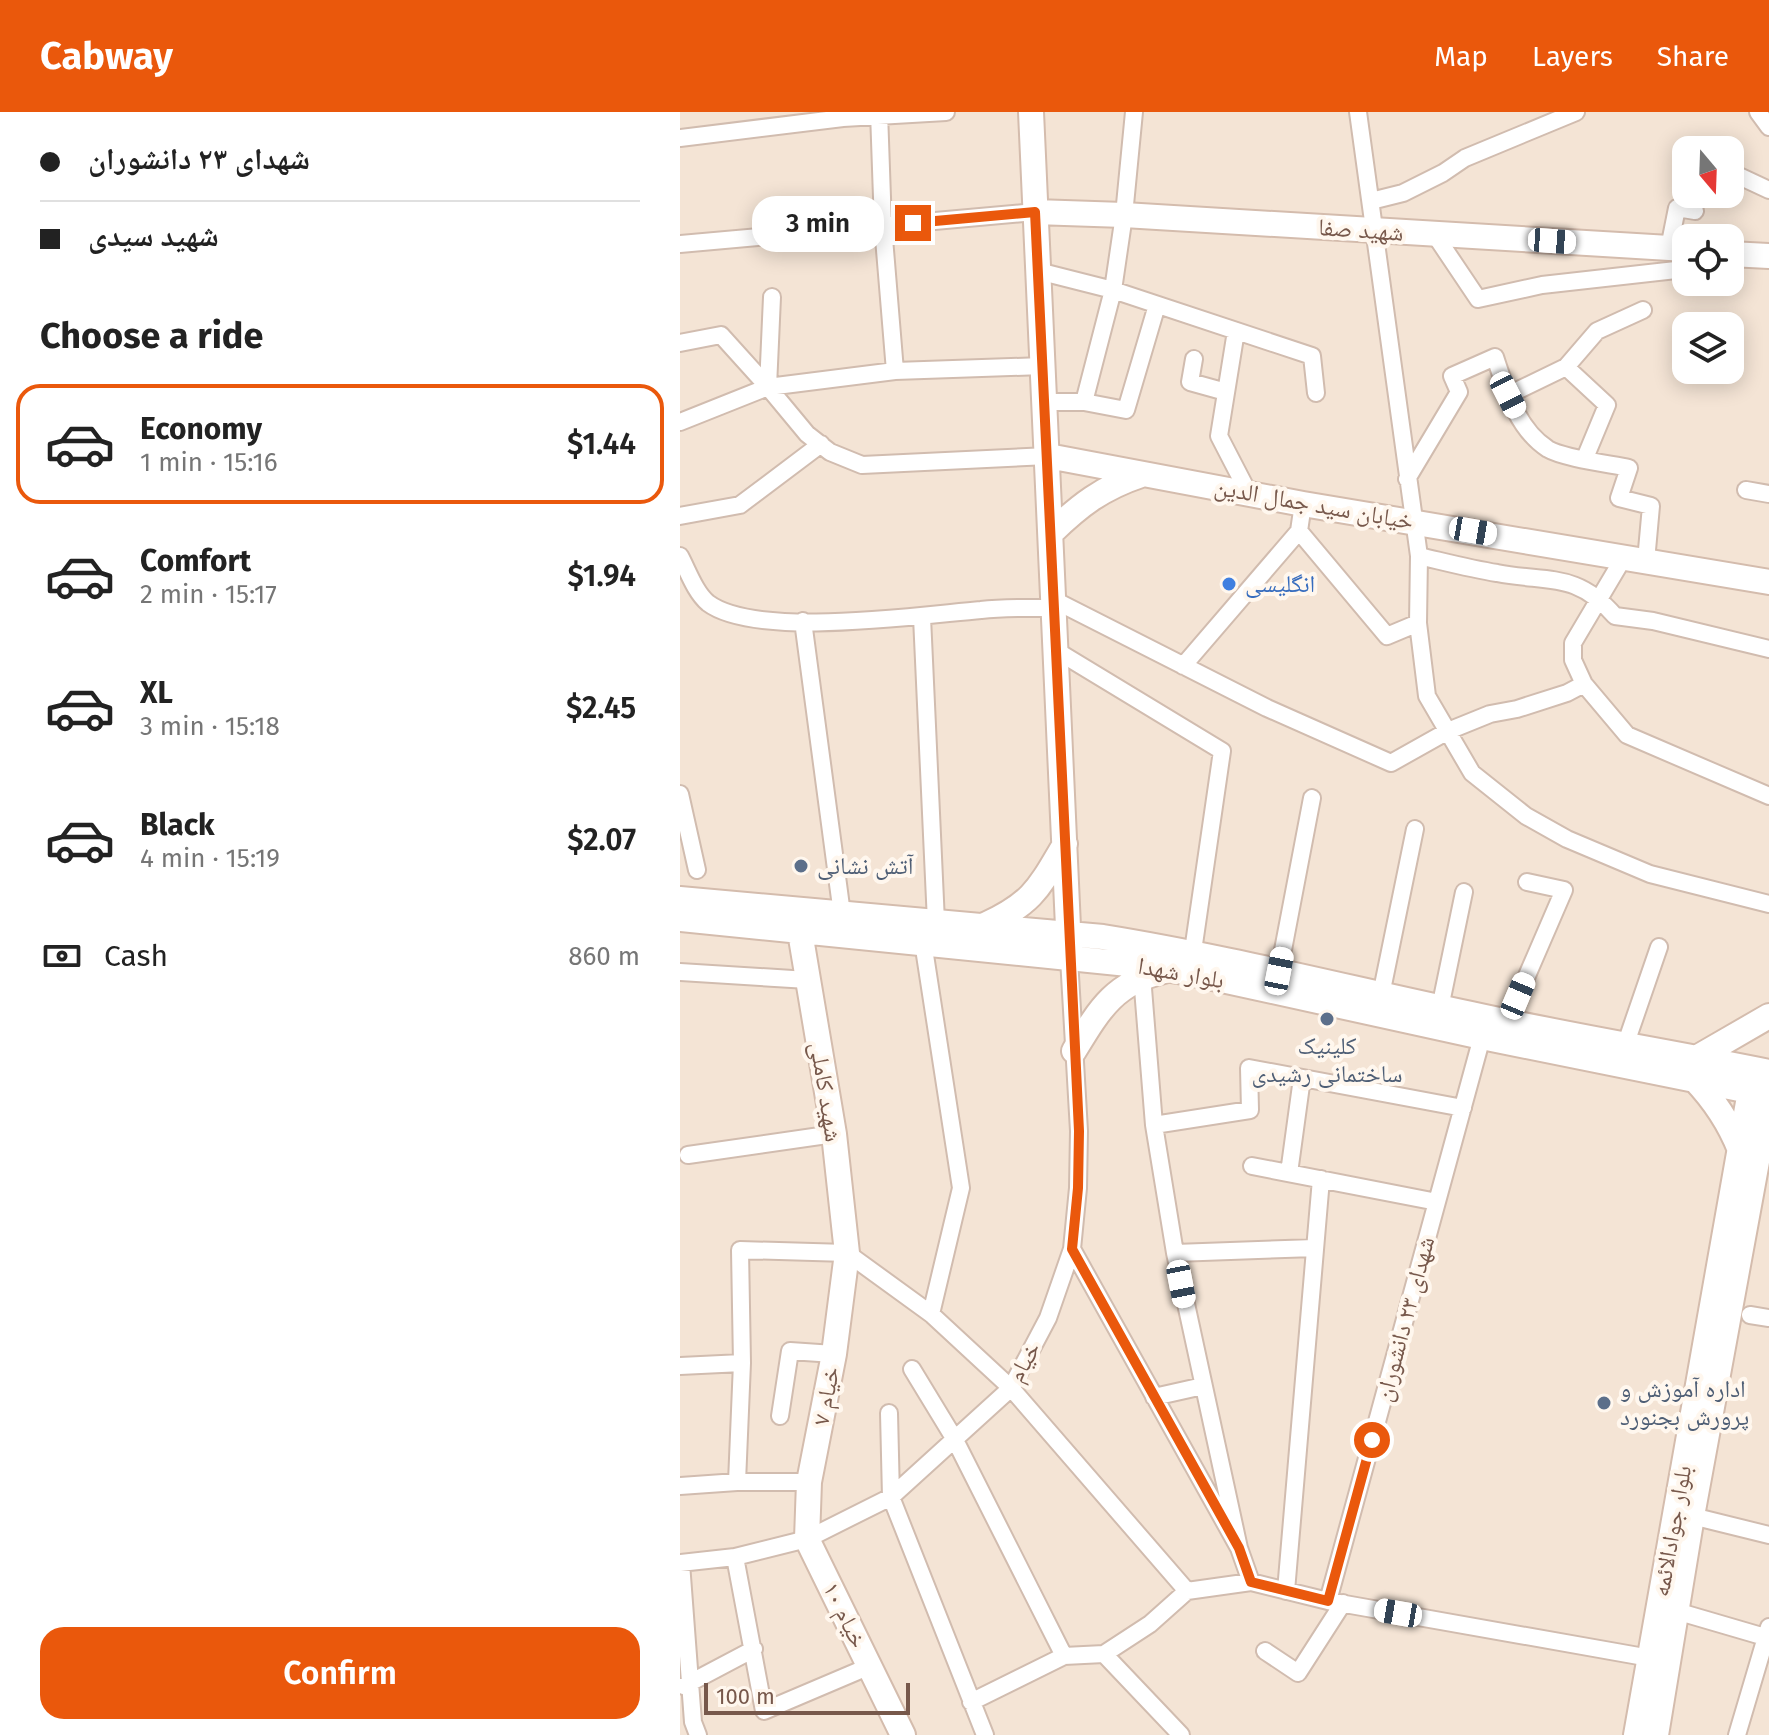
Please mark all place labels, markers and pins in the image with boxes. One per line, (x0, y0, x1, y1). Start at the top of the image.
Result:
place label: انگلیسی (1245, 570, 1315, 598)
marker: انگلیسی (1220, 575, 1238, 593)
place label: آتش نشانی (817, 852, 914, 880)
marker: آتش نشانی (792, 857, 810, 875)
marker: کلینیک ساختمانی رشیدی (1318, 1010, 1336, 1028)
place label: کلینیک ساختمانی رشیدی (1251, 1032, 1403, 1088)
place label: اداره آموزش و پرورش بجنورد (1620, 1375, 1749, 1431)
marker: اداره آموزش و پرورش بجنورد (1595, 1394, 1613, 1412)

